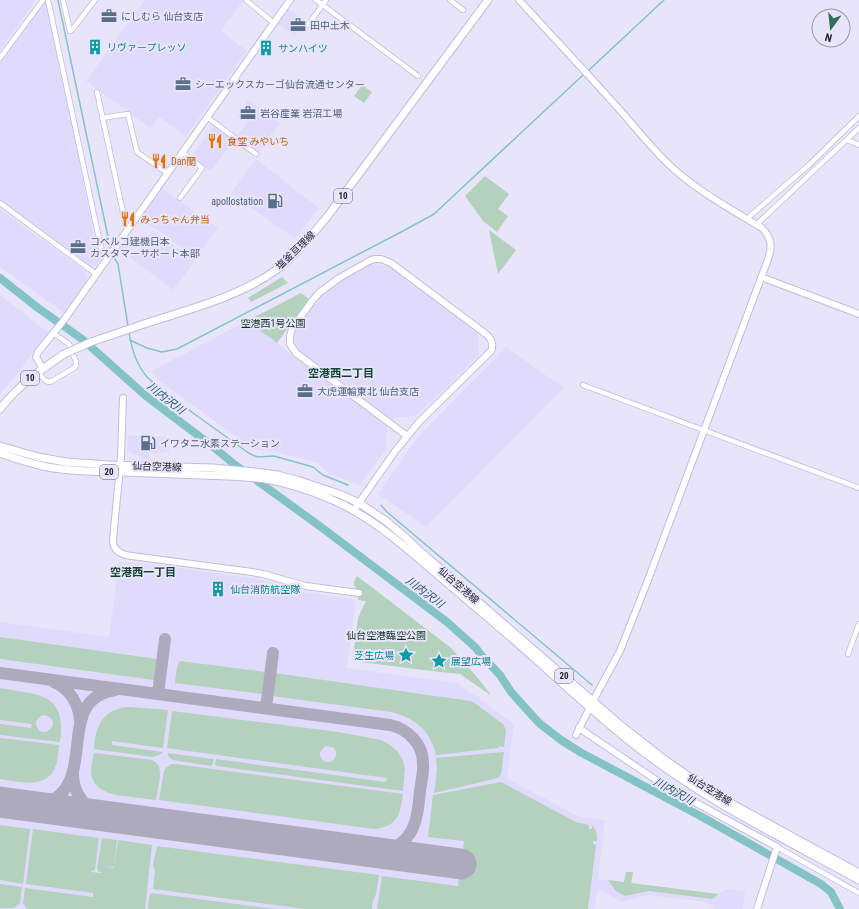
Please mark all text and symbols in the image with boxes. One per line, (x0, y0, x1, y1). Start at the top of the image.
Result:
office icon: にしむら 仙台支店 (100, 7, 118, 25)
north arrow (811, 8, 851, 48)
place label: にしむら 仙台支店 (121, 11, 203, 22)
office icon: 田中土木 (289, 16, 307, 34)
place label: 田中土木 (310, 20, 350, 31)
text: N (823, 30, 833, 44)
building icon: リヴァープレッソ (86, 38, 104, 56)
building icon: サンハイツ (257, 39, 275, 57)
place label: リヴァープレッソ (107, 42, 186, 53)
place label: サンハイツ (278, 43, 328, 54)
office icon: シーエックスカーゴ仙台流通センター (174, 75, 192, 93)
place label: シーエックスカーゴ仙台流通センター (195, 79, 365, 90)
office icon: 岩谷産業 岩沼工場 (239, 104, 257, 122)
place label: 岩谷産業 岩沼工場 (260, 108, 342, 119)
restaurant icon: 食堂 みやいち (206, 132, 224, 150)
place label: 食堂 みやいち (227, 136, 289, 147)
restaurant icon: Dan蘭 (150, 152, 168, 170)
place label: Dan蘭 (171, 156, 196, 167)
road number: 10 (334, 189, 352, 203)
fuel station icon: apollostation (266, 192, 284, 210)
place label: apollostation (211, 196, 263, 207)
restaurant icon: みっちゃん弁当 (119, 210, 137, 228)
place label: みっちゃん弁当 (140, 214, 210, 225)
street label: 塩釜亘理線 (274, 229, 317, 272)
place label: コベルコ建機日本 カスタマーサポート本部 (90, 236, 200, 259)
office icon: コベルコ建機日本 カスタマーサポート本部 (69, 238, 87, 256)
park label: 空港西1号公園 (241, 318, 305, 329)
district label: 空港西二丁目 (308, 367, 374, 380)
road number: 10 (21, 371, 39, 385)
water label: 川内沢川 (144, 380, 188, 418)
office icon: 大虎運輸東北 仙台支店 (296, 382, 314, 400)
place label: 大虎運輸東北 仙台支店 (317, 386, 419, 397)
fuel station icon: イワタニ水素ステーション (139, 434, 157, 452)
place label: イワタニ水素ステーション (160, 438, 280, 449)
street label: 仙台空港線 (132, 460, 182, 473)
road number: 20 (100, 465, 118, 479)
street label: 仙台空港線 (436, 565, 481, 606)
district label: 空港西一丁目 (110, 566, 176, 579)
water label: 川内沢川 (403, 574, 447, 611)
building icon: 仙台消防航空隊 (209, 580, 227, 598)
place label: 仙台消防航空隊 (230, 584, 301, 595)
park label: 仙台空港臨空公園 (346, 630, 426, 641)
place icon: 芝生広場 (397, 646, 415, 664)
place label: 芝生広場 (354, 650, 394, 661)
place icon: 展望広場 (430, 652, 448, 670)
place label: 展望広場 (451, 656, 491, 667)
road number: 20 (555, 669, 573, 683)
street label: 仙台空港線 (686, 772, 734, 807)
water label: 川内沢川 (651, 775, 697, 808)

